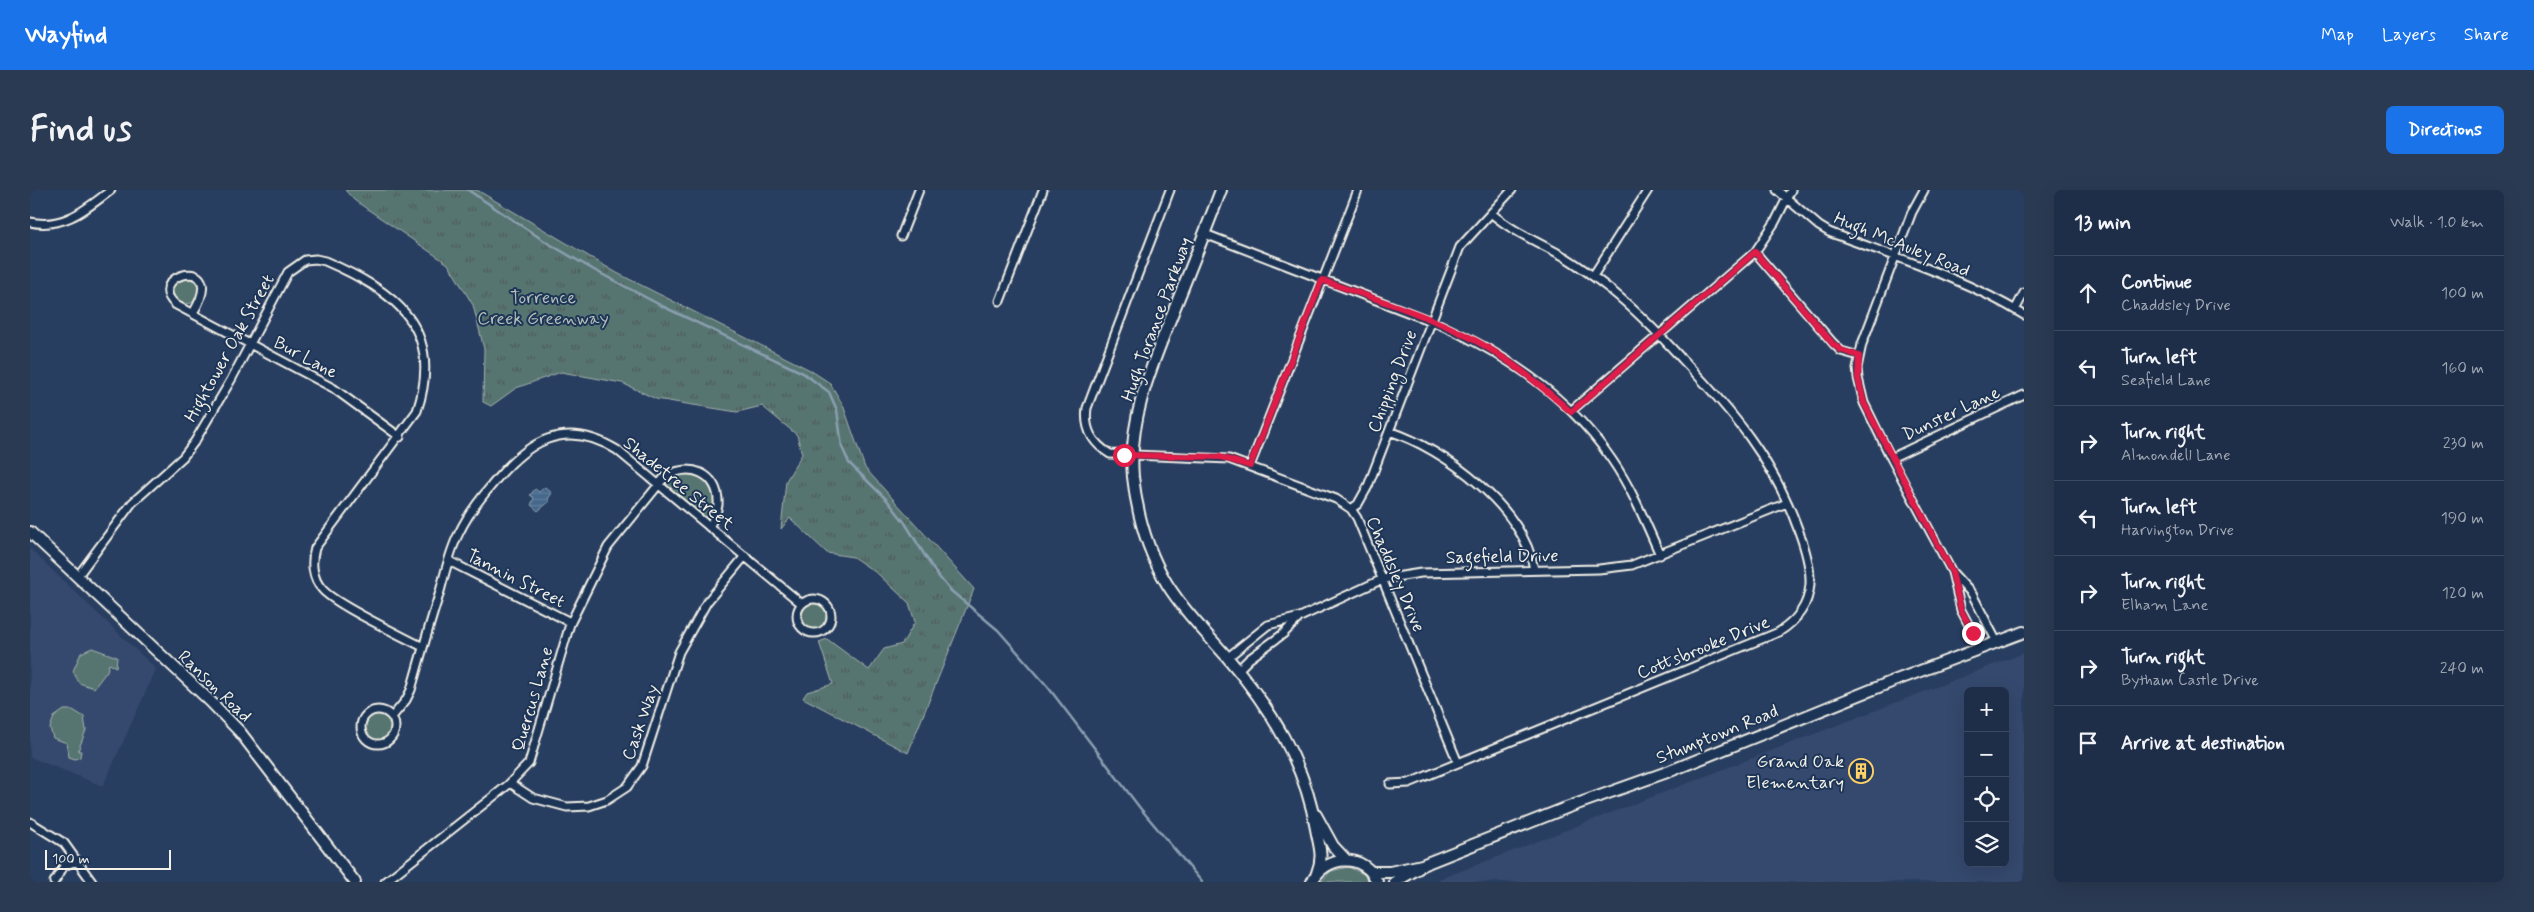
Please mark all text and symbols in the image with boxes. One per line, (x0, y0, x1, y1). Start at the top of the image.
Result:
text: Wayfind (25, 20, 107, 51)
text: Map (2321, 23, 2354, 47)
text: Layers (2382, 23, 2436, 47)
text: Share (2464, 23, 2509, 47)
button: Directions (2386, 106, 2504, 154)
text: Find us (30, 107, 132, 153)
street label: Hugh McAuley Road (1829, 207, 1973, 285)
text: 13 min (2074, 209, 2131, 237)
text: Walk · 1.0 km (2390, 212, 2484, 233)
street label: Hugh Torance Parkway (1116, 234, 1200, 406)
street label: Hightower Oak Street (179, 270, 282, 428)
text: Continue (2121, 270, 2192, 295)
icon: ahead (2074, 279, 2102, 307)
text: 100 m (2441, 283, 2484, 304)
park label: Torrence Creek Greenway (477, 286, 609, 331)
text: Chaddsley Drive (2121, 295, 2231, 316)
street label: Chipping Drive (1362, 327, 1424, 437)
street label: Bur Lane (269, 331, 342, 385)
text: Turn left (2121, 345, 2197, 370)
icon: left (2074, 354, 2102, 382)
text: 160 m (2441, 358, 2484, 379)
text: Seafield Lane (2121, 370, 2211, 391)
street label: Dunster Lane (1899, 381, 2004, 447)
text: Turn right (2121, 420, 2205, 445)
icon: right (2074, 429, 2102, 457)
street label: Shadetree Street (618, 431, 739, 536)
text: 230 m (2443, 433, 2484, 454)
route start (1113, 444, 1136, 467)
text: Almondell Lane (2121, 445, 2230, 466)
text: Turn left (2121, 495, 2197, 520)
icon: left (2074, 504, 2102, 532)
text: 190 m (2441, 508, 2484, 529)
street label: Chaddsley Drive (1360, 513, 1430, 636)
text: Harvington Drive (2121, 520, 2234, 541)
street label: Tannin Street (462, 544, 569, 614)
street label: Sagefield Drive (1445, 544, 1559, 572)
text: Turn right (2121, 570, 2205, 595)
icon: right (2074, 579, 2102, 607)
text: 120 m (2442, 583, 2484, 604)
text: Elham Lane (2121, 595, 2208, 616)
street label: Cottsbrooke Drive (1633, 610, 1773, 685)
route end (1962, 622, 1985, 645)
street label: Quercus Lane (507, 644, 559, 754)
street label: Ranson Road (172, 645, 257, 728)
text: Turn right (2121, 645, 2205, 670)
icon: right (2074, 654, 2102, 682)
text: 240 m (2440, 658, 2484, 679)
text: Bytham Castle Drive (2121, 670, 2259, 691)
street label: Cask Way (617, 681, 665, 763)
map controls (1964, 687, 2009, 867)
button: + (1964, 687, 2009, 732)
street label: Stumptown Road (1653, 699, 1782, 770)
icon: arrive (2074, 729, 2102, 757)
text: Arrive at destination (2121, 731, 2285, 756)
button: − (1964, 732, 2009, 777)
place label: Grand Oak Elementary (1746, 750, 1844, 795)
building icon: Grand Oak Elementary (1848, 758, 1874, 784)
button: locate (1964, 777, 2009, 822)
button: layers (1964, 822, 2009, 867)
scale bar (45, 847, 171, 870)
text: 100 m (52, 850, 90, 868)

